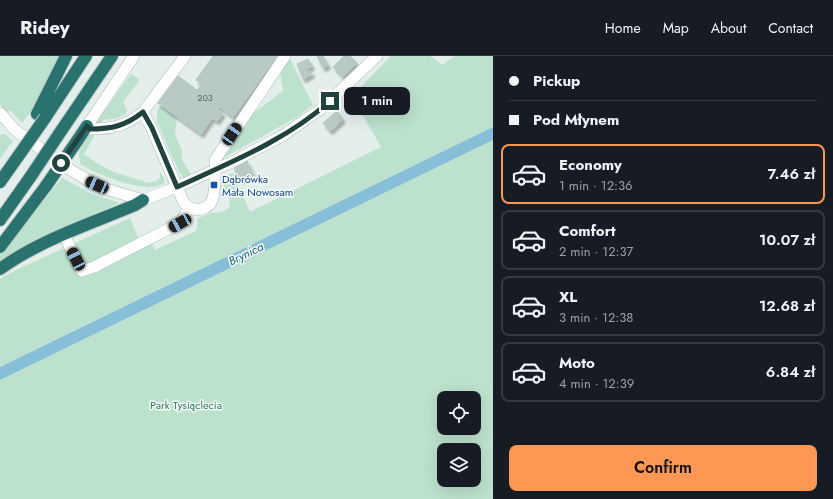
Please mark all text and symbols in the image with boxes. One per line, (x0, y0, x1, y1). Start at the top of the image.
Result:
text: Ridey (20, 14, 70, 41)
text: Home (605, 18, 641, 38)
text: Map (663, 18, 689, 38)
text: About (711, 18, 746, 38)
text: Contact (768, 18, 813, 38)
text: Pickup (533, 70, 580, 92)
callout: 1 min (344, 87, 410, 115)
house number: 203 (197, 91, 213, 104)
text: 1 min (361, 91, 393, 110)
route end (321, 92, 339, 110)
text: Pod Młynem (533, 109, 619, 131)
car (220, 121, 244, 147)
route start (52, 154, 70, 172)
text: Economy (559, 154, 622, 176)
icon: car (511, 156, 547, 192)
text: 7.46 zł (768, 163, 815, 185)
place label: Dąbrówka Mała Nowosam (222, 171, 293, 200)
car (84, 175, 110, 195)
text: 1 min · 12:36 (559, 176, 633, 195)
marker: Dąbrówka Mała Nowosam (209, 180, 219, 190)
car (167, 212, 193, 234)
text: Comfort (559, 220, 616, 242)
icon: car (511, 222, 547, 258)
text: 10.07 zł (759, 229, 815, 251)
water label: Brynica (225, 238, 267, 270)
text: 2 min · 12:37 (559, 242, 633, 261)
car (65, 246, 87, 272)
text: XL (559, 286, 577, 308)
icon: car (511, 288, 547, 324)
text: 12.68 zł (759, 295, 815, 317)
text: 3 min · 12:38 (559, 308, 633, 327)
text: Moto (559, 352, 595, 374)
icon: car (511, 354, 547, 390)
text: 6.84 zł (766, 361, 815, 383)
text: 4 min · 12:39 (559, 374, 634, 393)
map controls (437, 391, 481, 487)
button: locate (437, 391, 481, 435)
park label: Park Tysiąclecia (150, 397, 222, 413)
button: layers (437, 443, 481, 487)
button: Confirm (509, 445, 817, 491)

